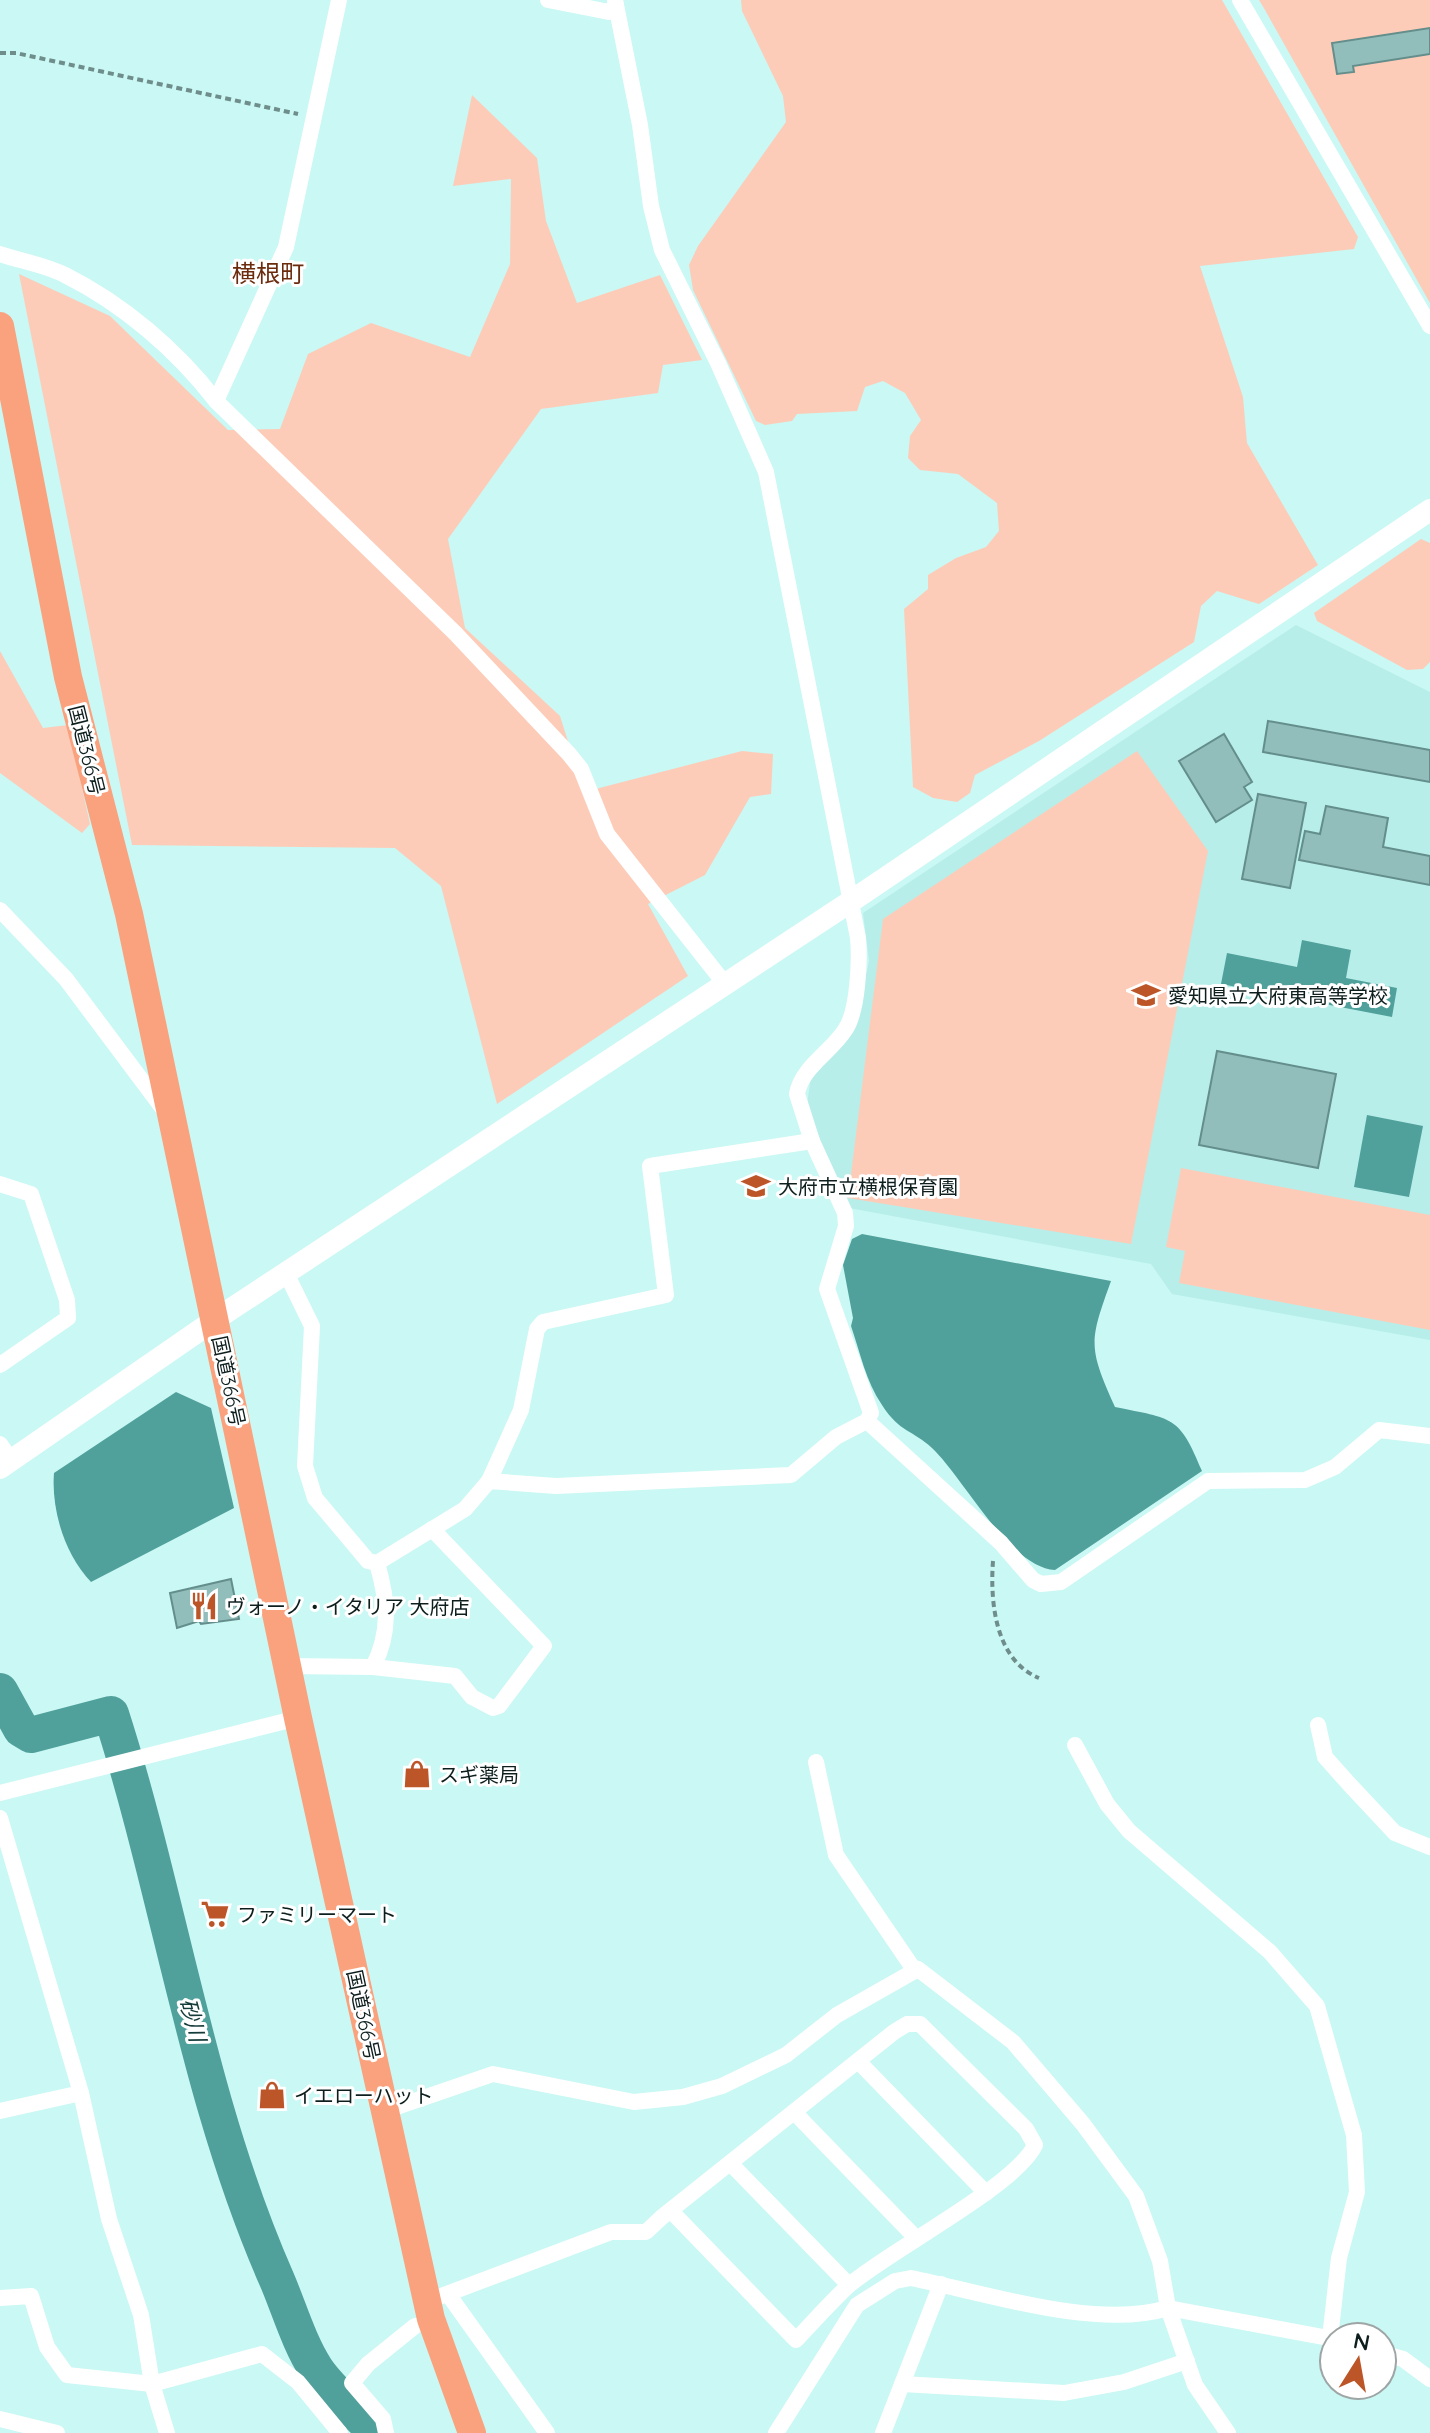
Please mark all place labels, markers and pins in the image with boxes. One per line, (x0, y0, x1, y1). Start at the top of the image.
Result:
school or university icon: 愛知県立大府東高等学校 (1131, 980, 1161, 1010)
place label: 愛知県立大府東高等学校 (1168, 983, 1388, 1008)
school or university icon: 大府市立横根保育園 (741, 1171, 771, 1201)
place label: 大府市立横根保育園 (778, 1174, 958, 1199)
restaurant icon: ヴォーノ・イタリア 大府店 (189, 1591, 219, 1621)
place label: ヴォーノ・イタリア 大府店 (226, 1594, 469, 1619)
shop icon: スギ薬局 (402, 1759, 432, 1789)
place label: スギ薬局 (439, 1762, 519, 1787)
supermarket icon: ファミリーマート (200, 1899, 230, 1929)
place label: ファミリーマート (237, 1902, 397, 1927)
shop icon: イエローハット (257, 2080, 287, 2110)
place label: イエローハット (294, 2083, 433, 2108)

